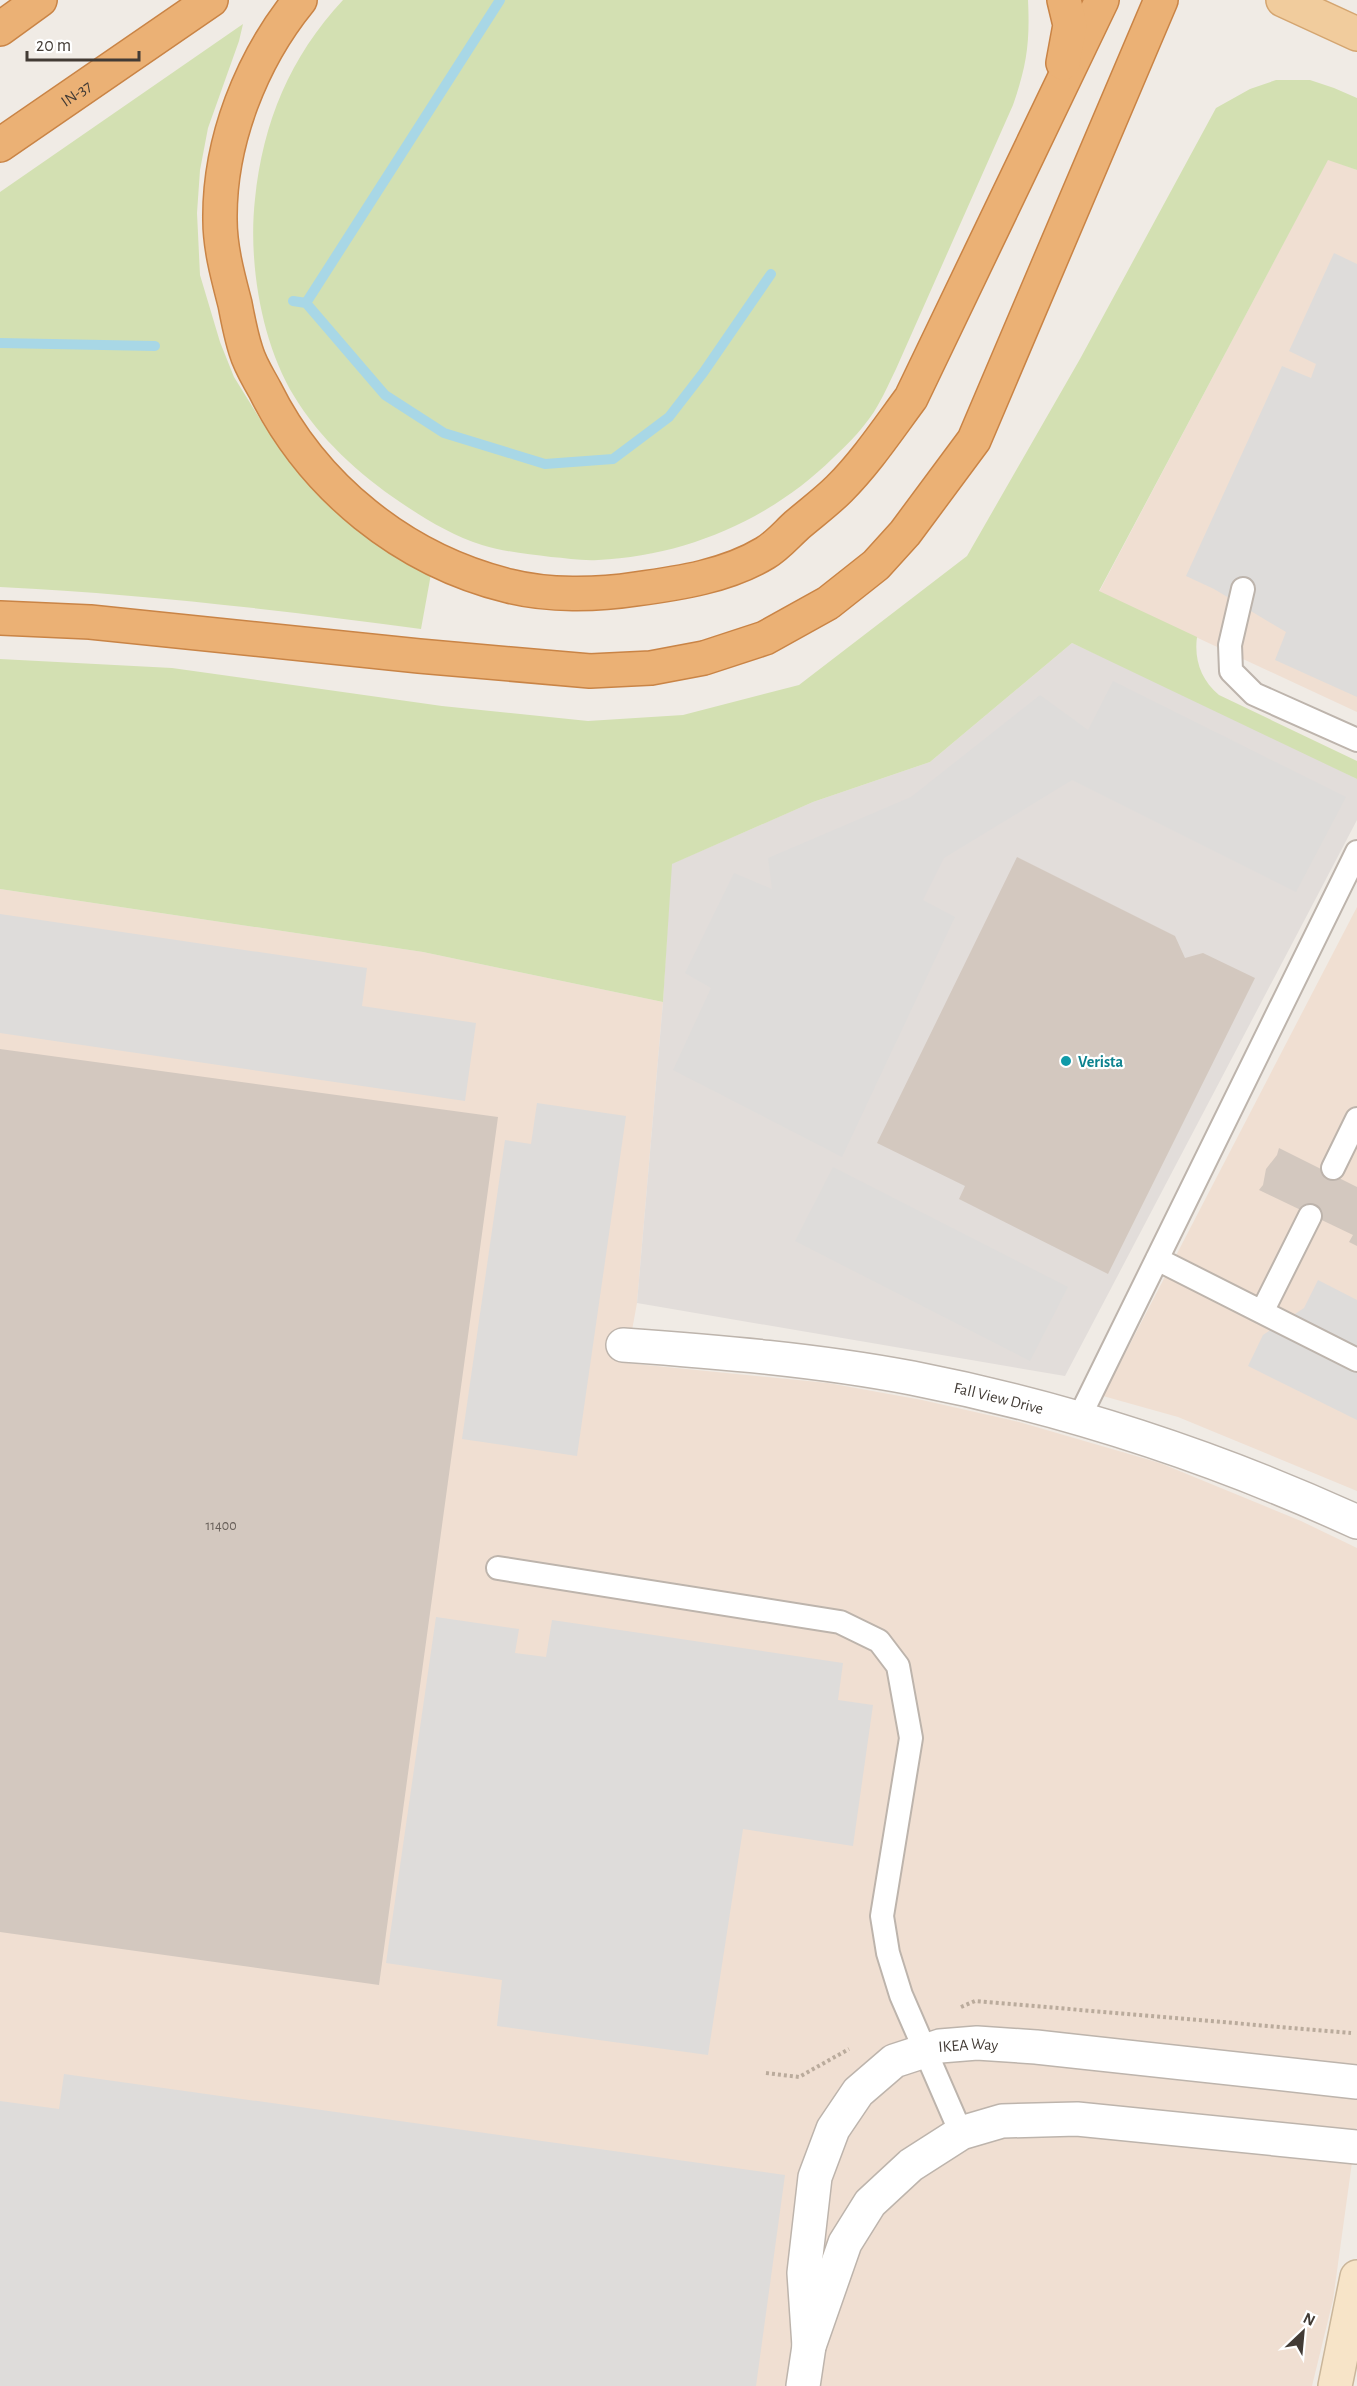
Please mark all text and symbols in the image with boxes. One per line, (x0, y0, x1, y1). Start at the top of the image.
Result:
scale bar (27, 24, 140, 62)
text: 20 m (36, 37, 71, 55)
street label: IN-37 (58, 78, 95, 110)
marker: Verista (1059, 1054, 1073, 1068)
place label: Verista (1078, 1054, 1123, 1070)
street label: Fall View Drive (952, 1380, 1045, 1417)
house number: 11400 (205, 1519, 237, 1533)
street label: IKEA Way (938, 2036, 999, 2055)
north arrow (1273, 2302, 1333, 2362)
text: N (1301, 2310, 1318, 2329)

